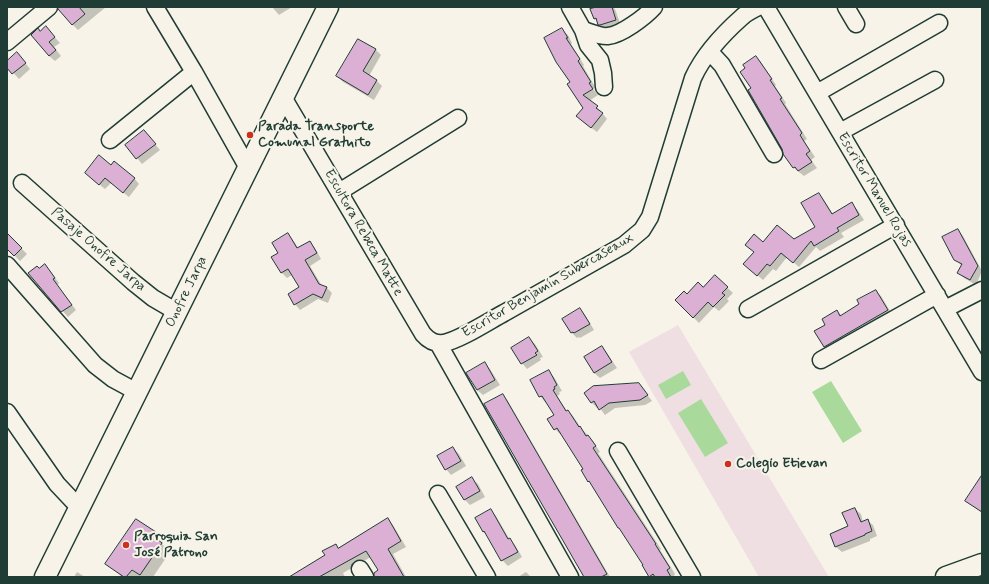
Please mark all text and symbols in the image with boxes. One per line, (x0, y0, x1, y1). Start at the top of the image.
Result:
place label: Parada Transporte Comunal Gratuito (258, 119, 374, 152)
marker: Parada Transporte Comunal Gratuito (245, 130, 255, 140)
street label: Escritor Manuel Rojas (833, 130, 915, 250)
street label: Escultora Rebeca Matte (320, 167, 406, 299)
street label: Pasaje Onofre Jarpa (47, 204, 149, 296)
street label: Escritor Benjamín Subercaseaux (459, 230, 637, 342)
street label: Onofre Jarpa (162, 254, 212, 330)
place label: Colegio Etievan (736, 456, 828, 472)
marker: Colegio Etievan (723, 459, 733, 469)
place label: Parroquia San José Patrono (134, 529, 218, 562)
marker: Parroquia San José Patrono (121, 540, 131, 550)

